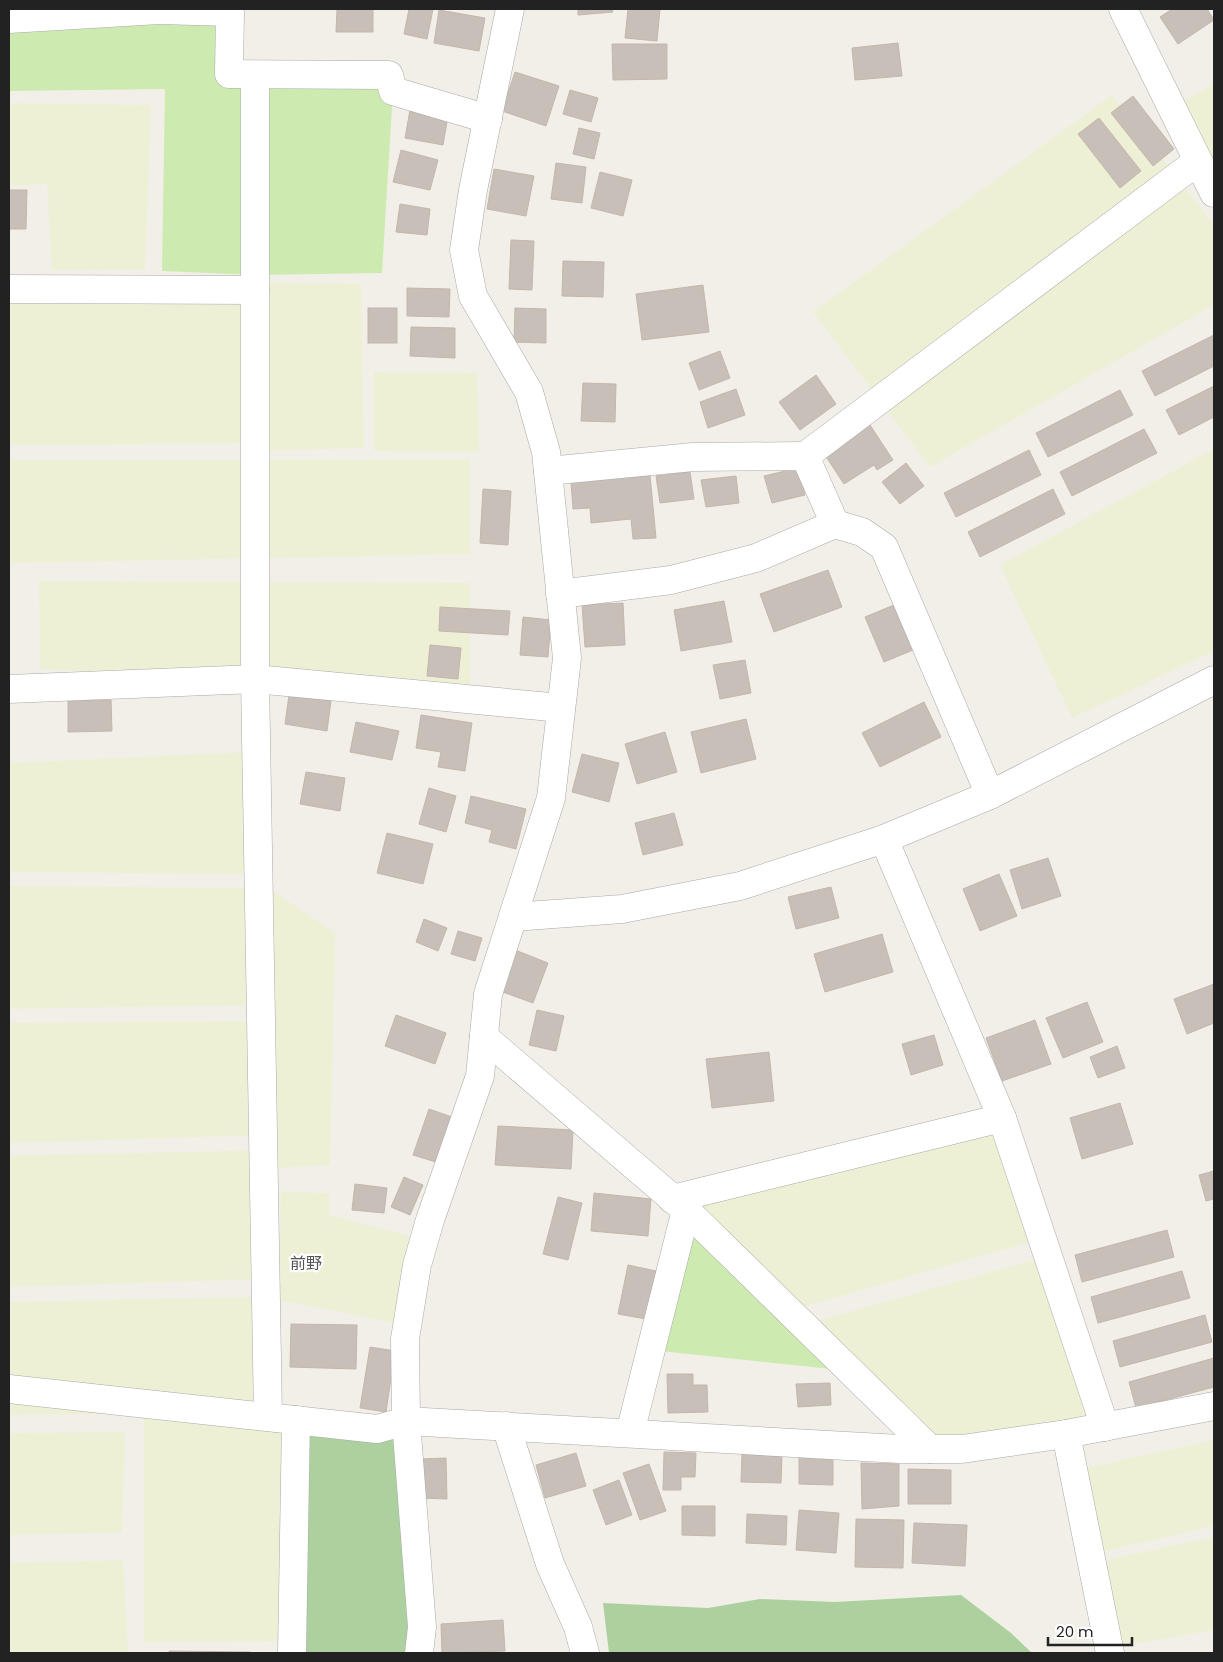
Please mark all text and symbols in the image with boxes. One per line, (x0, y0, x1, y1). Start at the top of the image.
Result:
district label: 前野 (290, 1252, 322, 1275)
scale bar (1048, 1614, 1132, 1646)
text: 20 m (1056, 1621, 1094, 1642)

